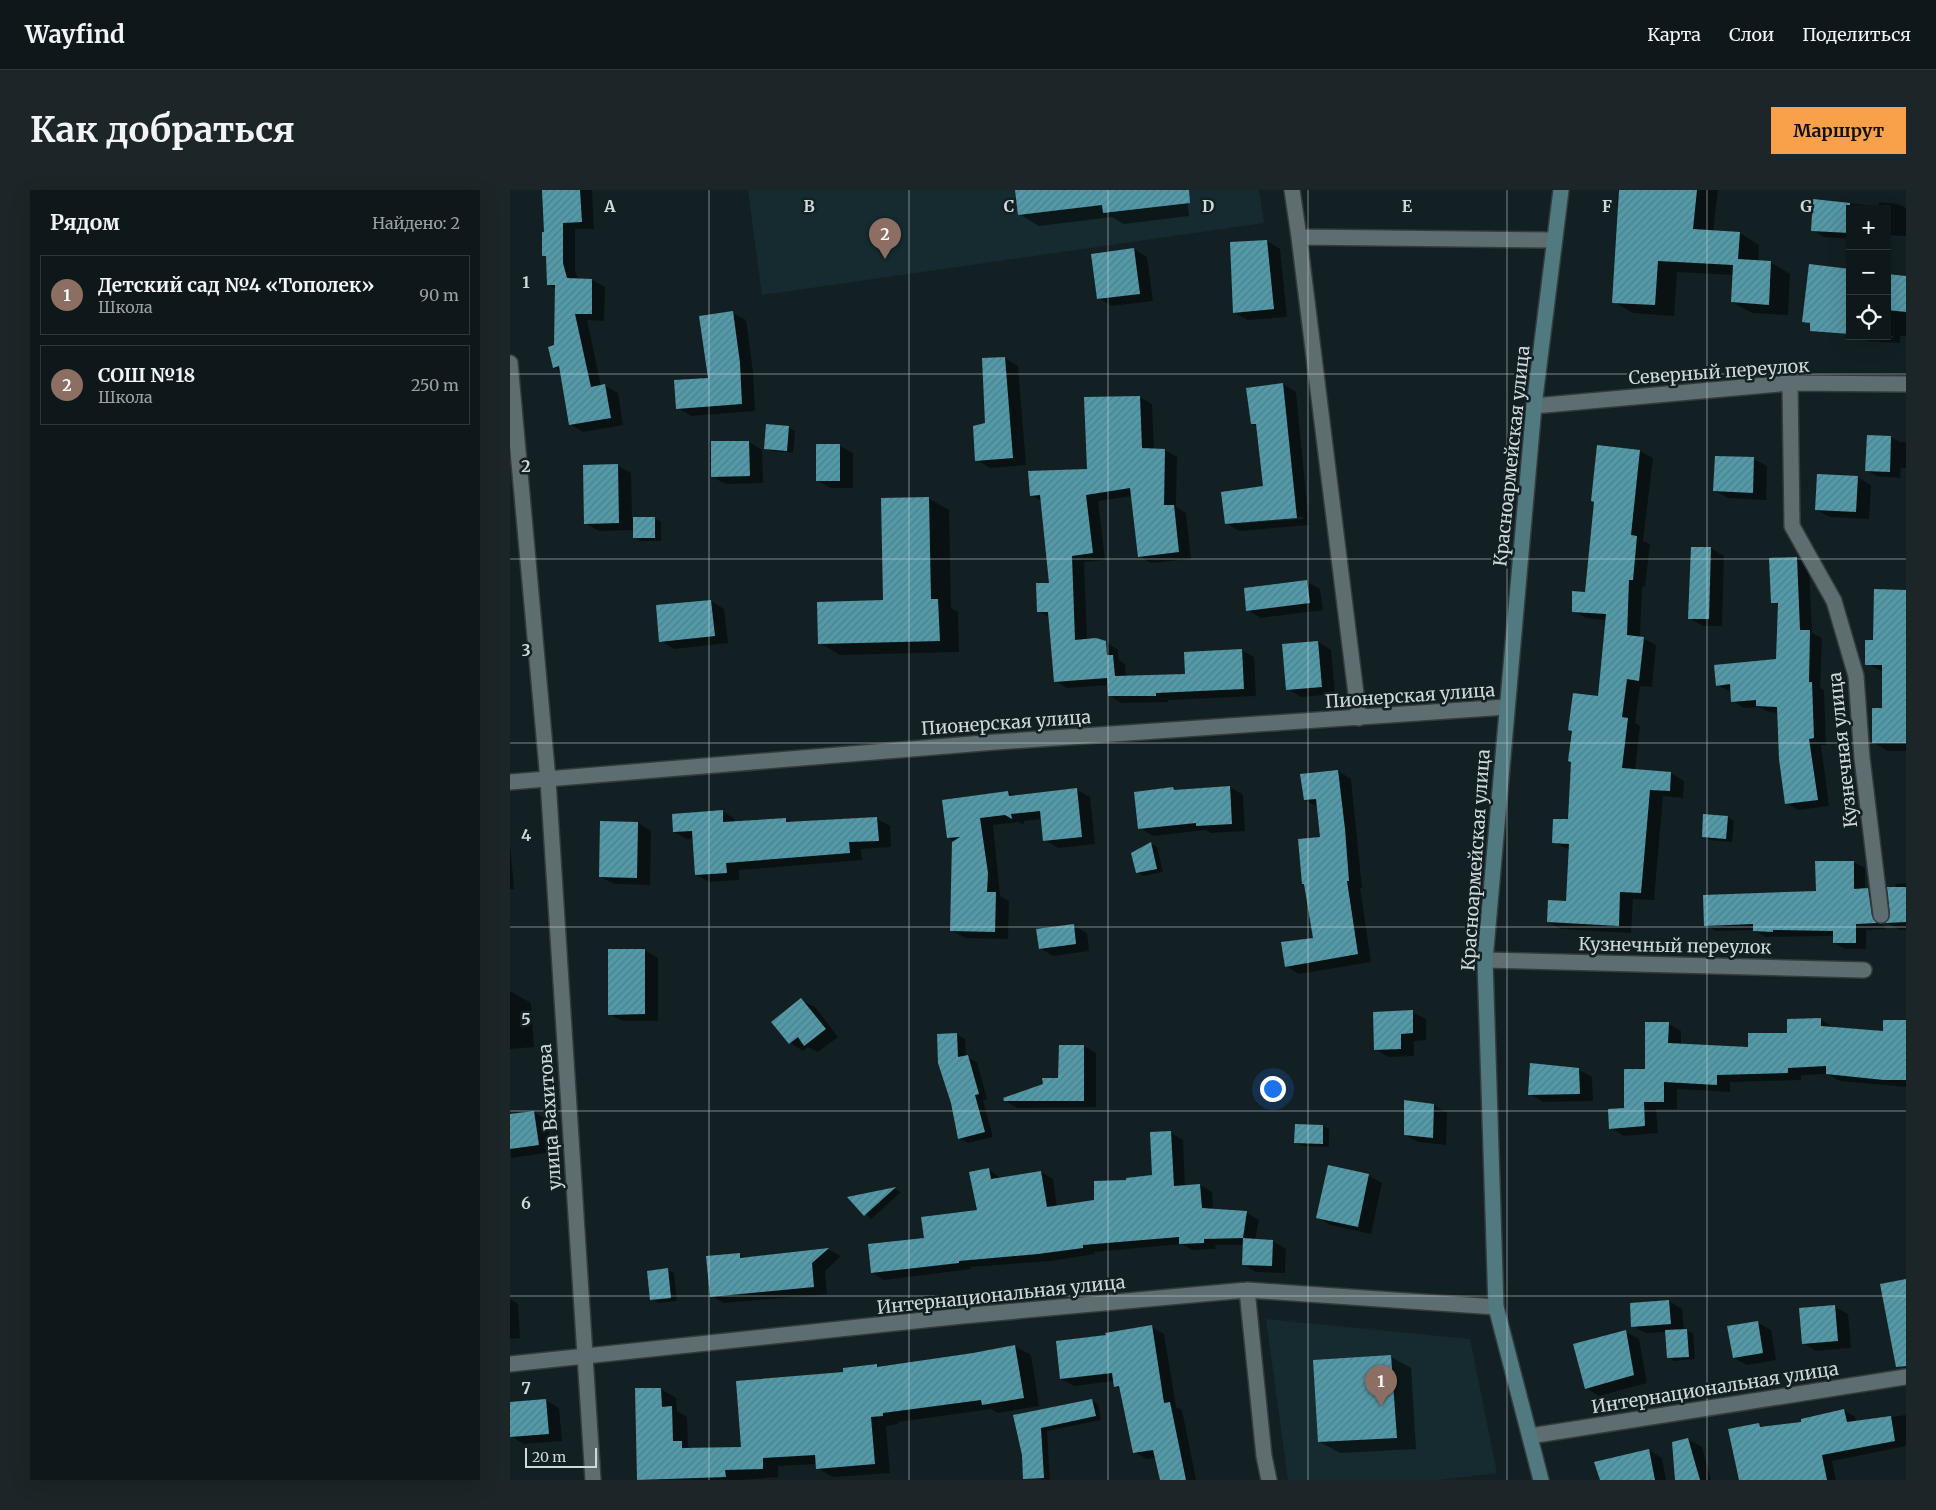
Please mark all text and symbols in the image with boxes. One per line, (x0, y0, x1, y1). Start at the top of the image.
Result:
text: Wayfind (25, 19, 125, 50)
text: Карта (1647, 23, 1701, 46)
text: Слои (1729, 23, 1774, 46)
text: Поделиться (1802, 23, 1911, 46)
button: Маршрут (1771, 107, 1906, 154)
text: Как добраться (30, 108, 295, 152)
text: A (603, 196, 616, 216)
text: B (803, 196, 815, 216)
text: C (1004, 196, 1014, 216)
text: D (1202, 196, 1214, 216)
text: E (1402, 196, 1413, 216)
text: F (1602, 196, 1612, 216)
text: G (1800, 196, 1812, 216)
map controls (1846, 205, 1891, 340)
button: + (1846, 205, 1891, 250)
text: Рядом (50, 209, 120, 236)
text: Найдено: 2 (372, 213, 460, 233)
pin: 2 (869, 218, 901, 259)
button: − (1846, 250, 1891, 295)
text: 1 (522, 272, 530, 292)
text: Детский сад №4 «Тополек» (98, 273, 374, 297)
text: 1 (63, 285, 71, 305)
text: 90 m (419, 285, 459, 305)
button: locate (1846, 295, 1891, 340)
text: Школа (98, 297, 153, 317)
street label: Красноармейская улица (1488, 344, 1535, 568)
street label: Северный переулок (1628, 354, 1811, 389)
text: СОШ №18 (98, 363, 195, 387)
text: 2 (62, 375, 72, 395)
text: 250 m (411, 375, 459, 395)
text: Школа (98, 387, 153, 407)
text: 2 (521, 456, 531, 476)
text: 3 (521, 640, 531, 660)
street label: Кузнечная улица (1823, 671, 1862, 829)
street label: Пионерская улица (1324, 678, 1496, 713)
street label: Пионерская улица (920, 705, 1092, 740)
street label: Красноармейская улица (1456, 748, 1495, 971)
text: 4 (521, 825, 531, 845)
street label: Кузнечный переулок (1578, 932, 1772, 959)
text: 5 (521, 1009, 531, 1029)
street label: улица Вахитова (533, 1043, 566, 1191)
your location (1260, 1076, 1286, 1102)
text: 6 (521, 1193, 531, 1213)
street label: Интернациональная улица (876, 1270, 1127, 1319)
street label: Интернациональная улица (1590, 1357, 1840, 1418)
pin: 1 (1365, 1365, 1397, 1406)
text: 7 (521, 1378, 531, 1398)
scale bar (525, 1445, 598, 1468)
text: 20 m (532, 1448, 566, 1466)

